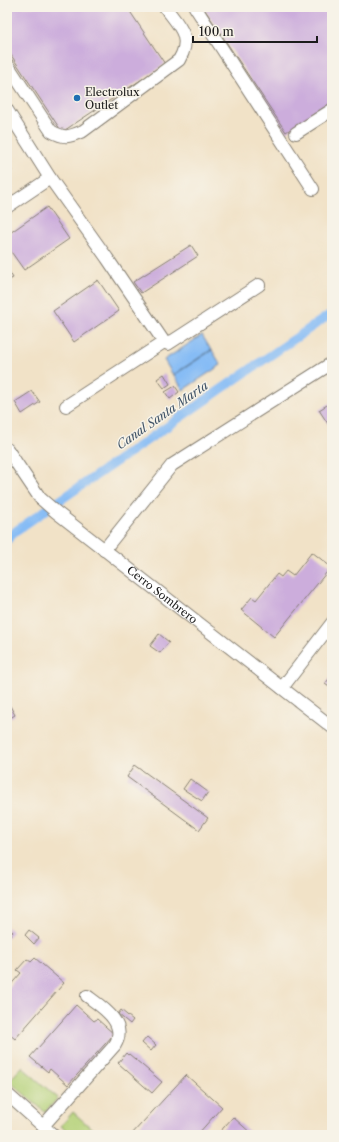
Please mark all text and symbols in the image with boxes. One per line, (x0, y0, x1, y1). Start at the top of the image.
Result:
scale bar (193, 18, 317, 44)
text: 100 m (199, 24, 234, 39)
place label: Electrolux Outlet (85, 85, 140, 112)
marker: Electrolux Outlet (72, 93, 82, 103)
water label: Canal Santa Marta (113, 378, 211, 452)
street label: Cerro Sombrero (124, 563, 201, 627)

